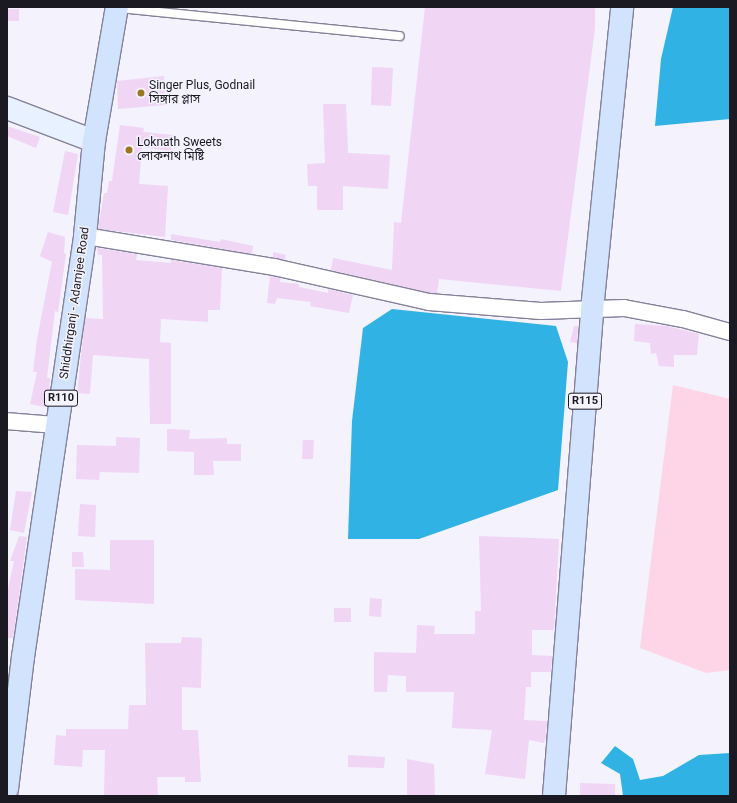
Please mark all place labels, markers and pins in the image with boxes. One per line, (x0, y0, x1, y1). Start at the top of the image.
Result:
place label: Singer Plus, Godnail সিঙ্গার প্লাস (149, 79, 255, 107)
marker: Singer Plus, Godnail সিঙ্গার প্লাস (136, 88, 146, 98)
place label: Loknath Sweets লোকনাথ মিষ্টি (137, 136, 222, 164)
marker: Loknath Sweets লোকনাথ মিষ্টি (124, 145, 134, 155)

